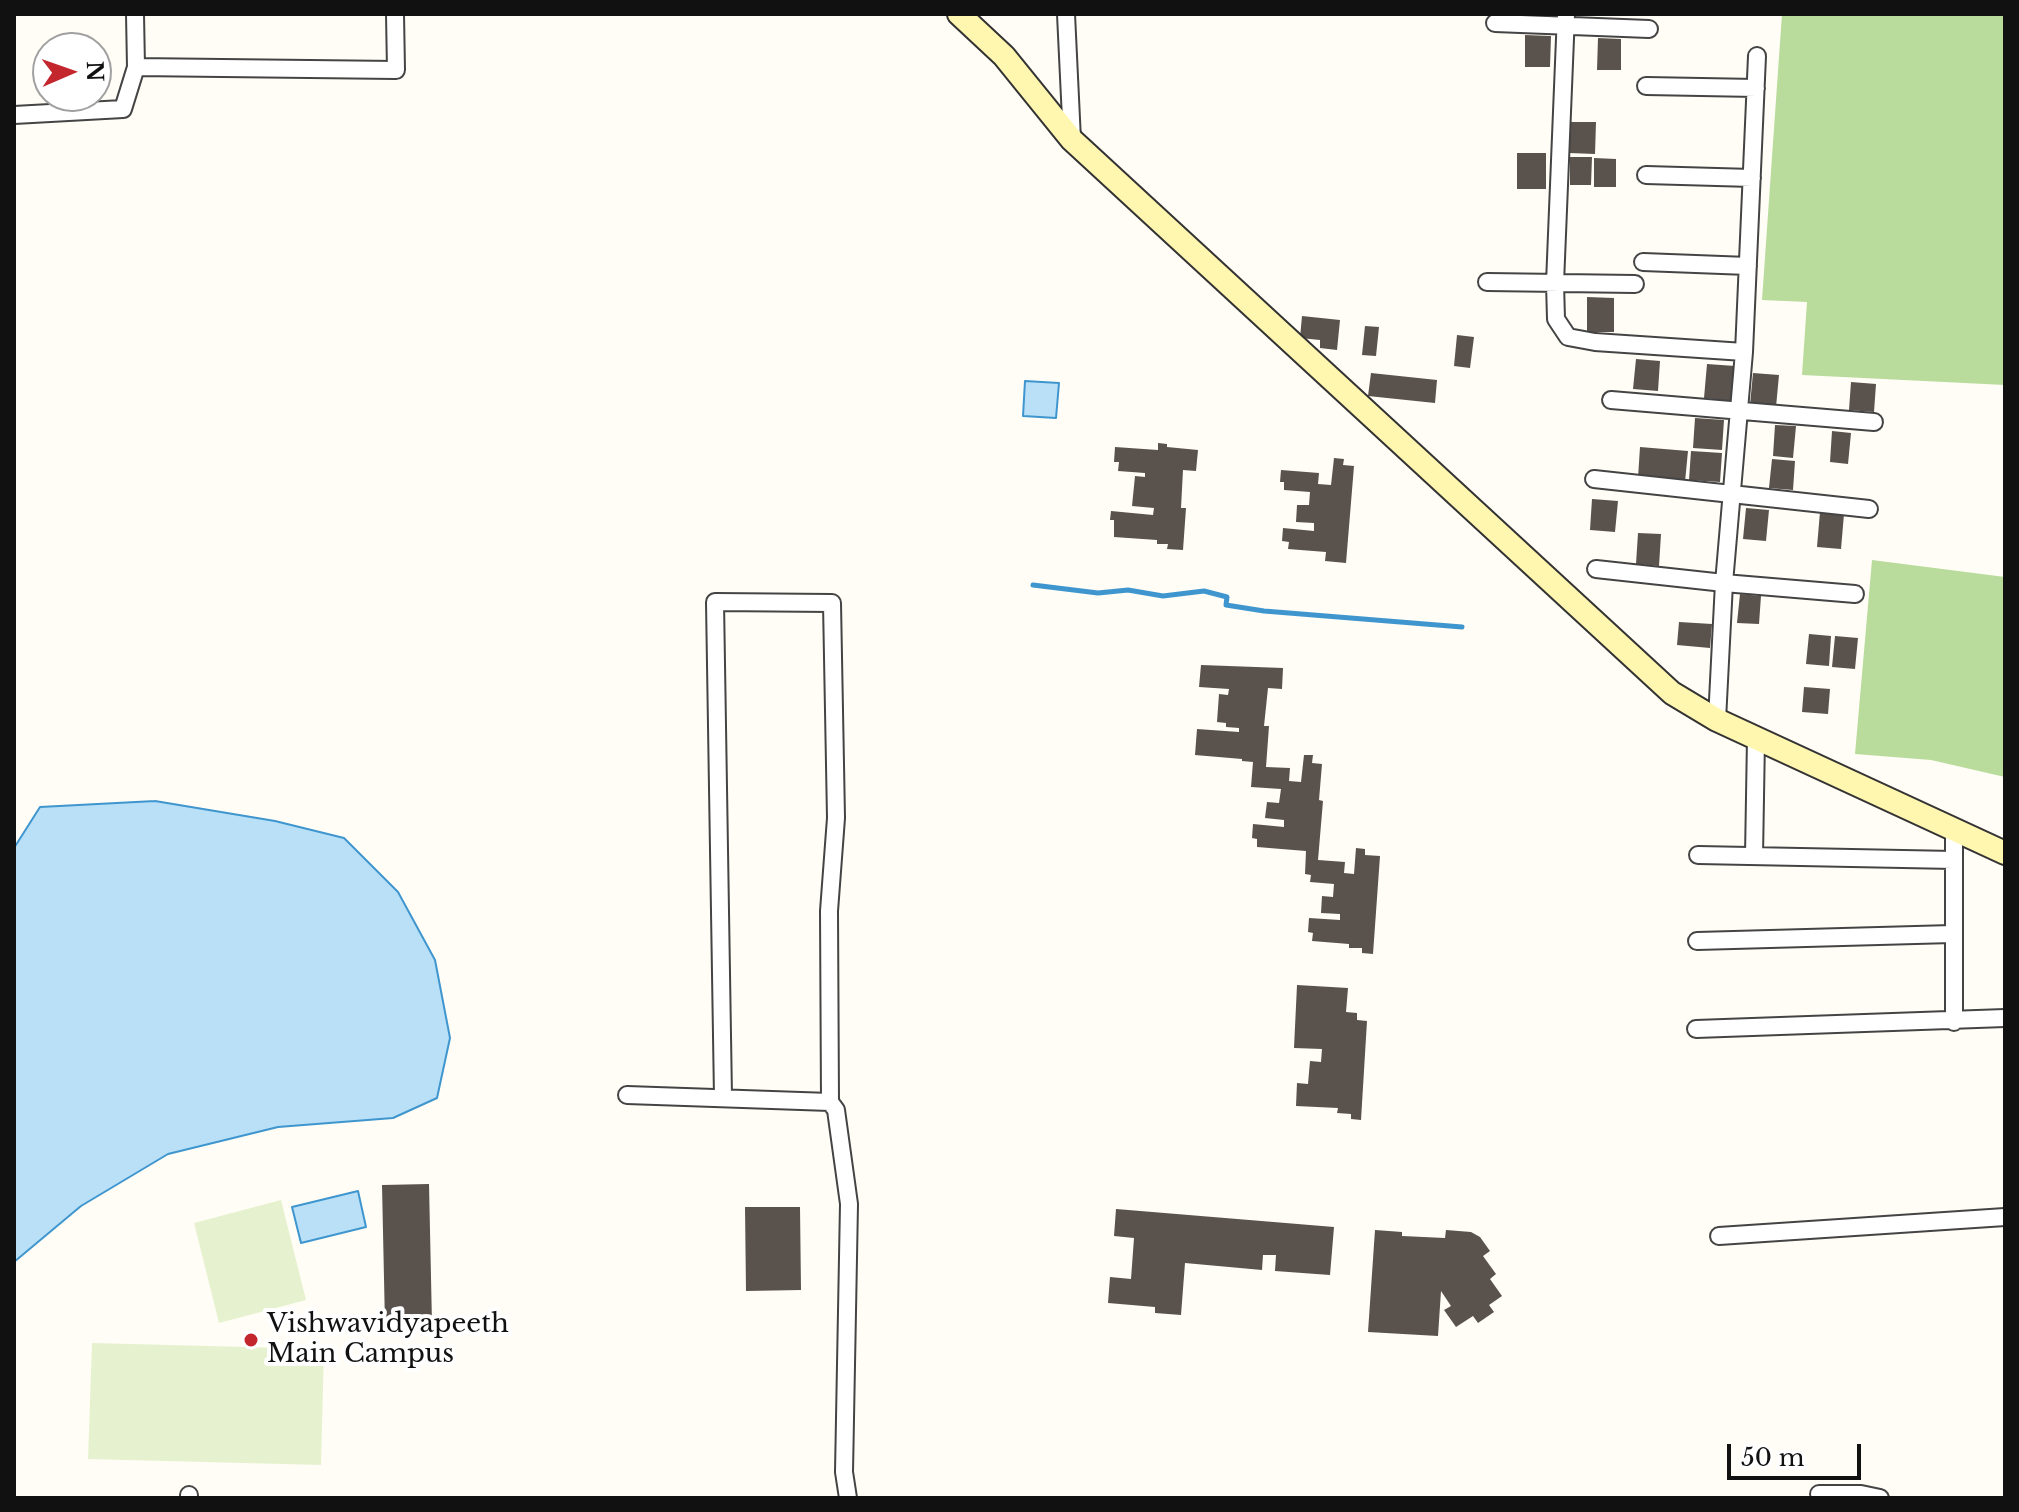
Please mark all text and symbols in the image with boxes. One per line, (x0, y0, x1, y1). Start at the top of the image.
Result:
north arrow (32, 32, 112, 112)
text: N (81, 60, 108, 82)
place label: Vishwavidyapeeth Main Campus (267, 1309, 509, 1370)
marker: Vishwavidyapeeth Main Campus (242, 1331, 260, 1349)
scale bar (1731, 1428, 1865, 1478)
text: 50 m (1741, 1443, 1804, 1472)

